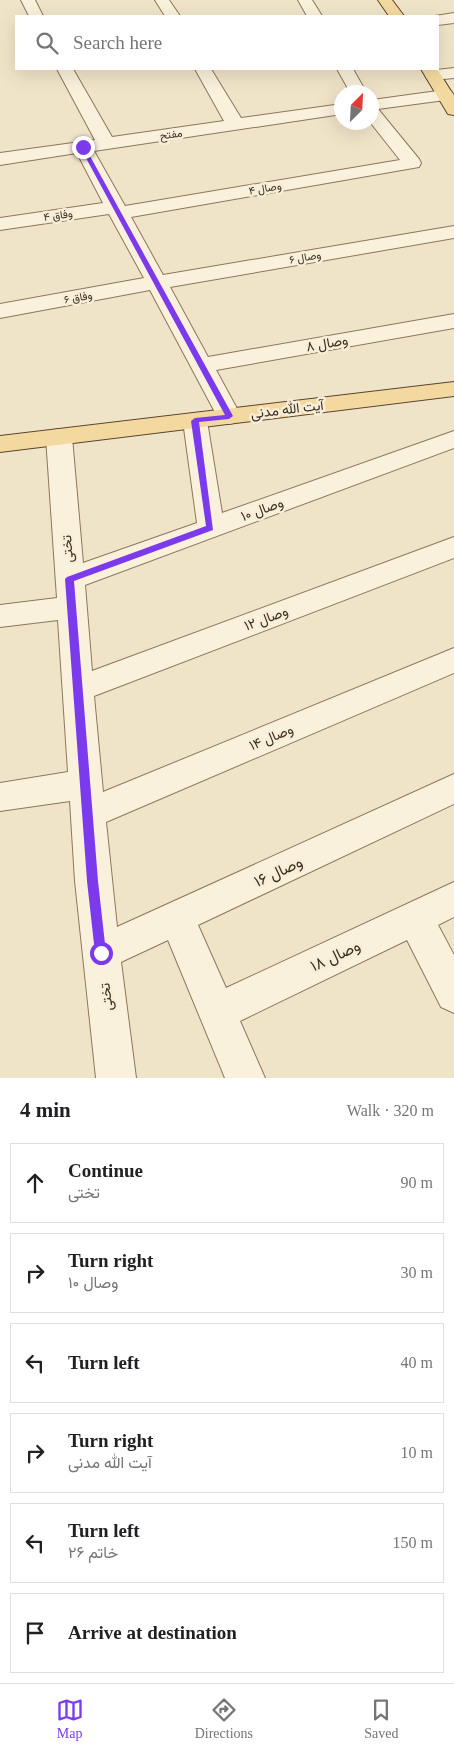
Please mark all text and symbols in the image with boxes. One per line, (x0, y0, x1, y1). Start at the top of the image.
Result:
search box (15, 15, 439, 70)
icon: search (33, 29, 61, 57)
text: Search here (73, 32, 162, 53)
north arrow (334, 85, 379, 130)
street label: مفتح (159, 126, 184, 144)
route end (72, 136, 95, 159)
street label: وصال ۴ (248, 179, 283, 198)
street label: وفاق ۴ (43, 207, 74, 224)
street label: وصال ۶ (288, 248, 322, 267)
street label: وفاق ۶ (63, 289, 93, 306)
street label: وصال ۸ (305, 332, 350, 357)
street label: آیت الله مدنی (250, 396, 326, 422)
street label: وصال ۱۰ (239, 495, 286, 526)
street label: تختی (59, 534, 77, 563)
street label: وصال ۱۲ (242, 603, 291, 635)
street label: وصال ۱۴ (247, 722, 296, 755)
street label: وصال ۱۶ (251, 853, 306, 892)
street label: وصال ۱۸ (308, 937, 364, 976)
route start (90, 942, 113, 965)
street label: تختی (97, 982, 117, 1012)
text: 4 min (20, 1098, 71, 1122)
text: Walk · 320 m (347, 1102, 434, 1119)
text: Continue (68, 1160, 143, 1181)
icon: ahead (21, 1169, 49, 1197)
text: 90 m (401, 1174, 433, 1191)
text: تختی (68, 1184, 100, 1201)
text: Turn right (68, 1250, 153, 1271)
icon: right (21, 1259, 49, 1287)
text: 30 m (401, 1264, 433, 1281)
text: وصال ۱۰ (68, 1274, 118, 1291)
icon: left (21, 1349, 49, 1377)
text: Turn left (68, 1352, 140, 1373)
text: 40 m (401, 1354, 433, 1371)
text: Turn right (68, 1430, 153, 1451)
icon: right (21, 1439, 49, 1467)
text: 10 m (401, 1444, 433, 1461)
text: آیت الله مدنی (68, 1454, 152, 1471)
text: Turn left (68, 1520, 140, 1541)
icon: left (21, 1529, 49, 1557)
text: 150 m (393, 1534, 433, 1551)
text: خاتم ۲۶ (68, 1544, 118, 1561)
icon: arrive (21, 1619, 49, 1647)
text: Arrive at destination (68, 1622, 237, 1643)
tab: Map (56, 1696, 84, 1742)
tab: Directions (195, 1696, 253, 1742)
tab: Saved (364, 1696, 398, 1742)

